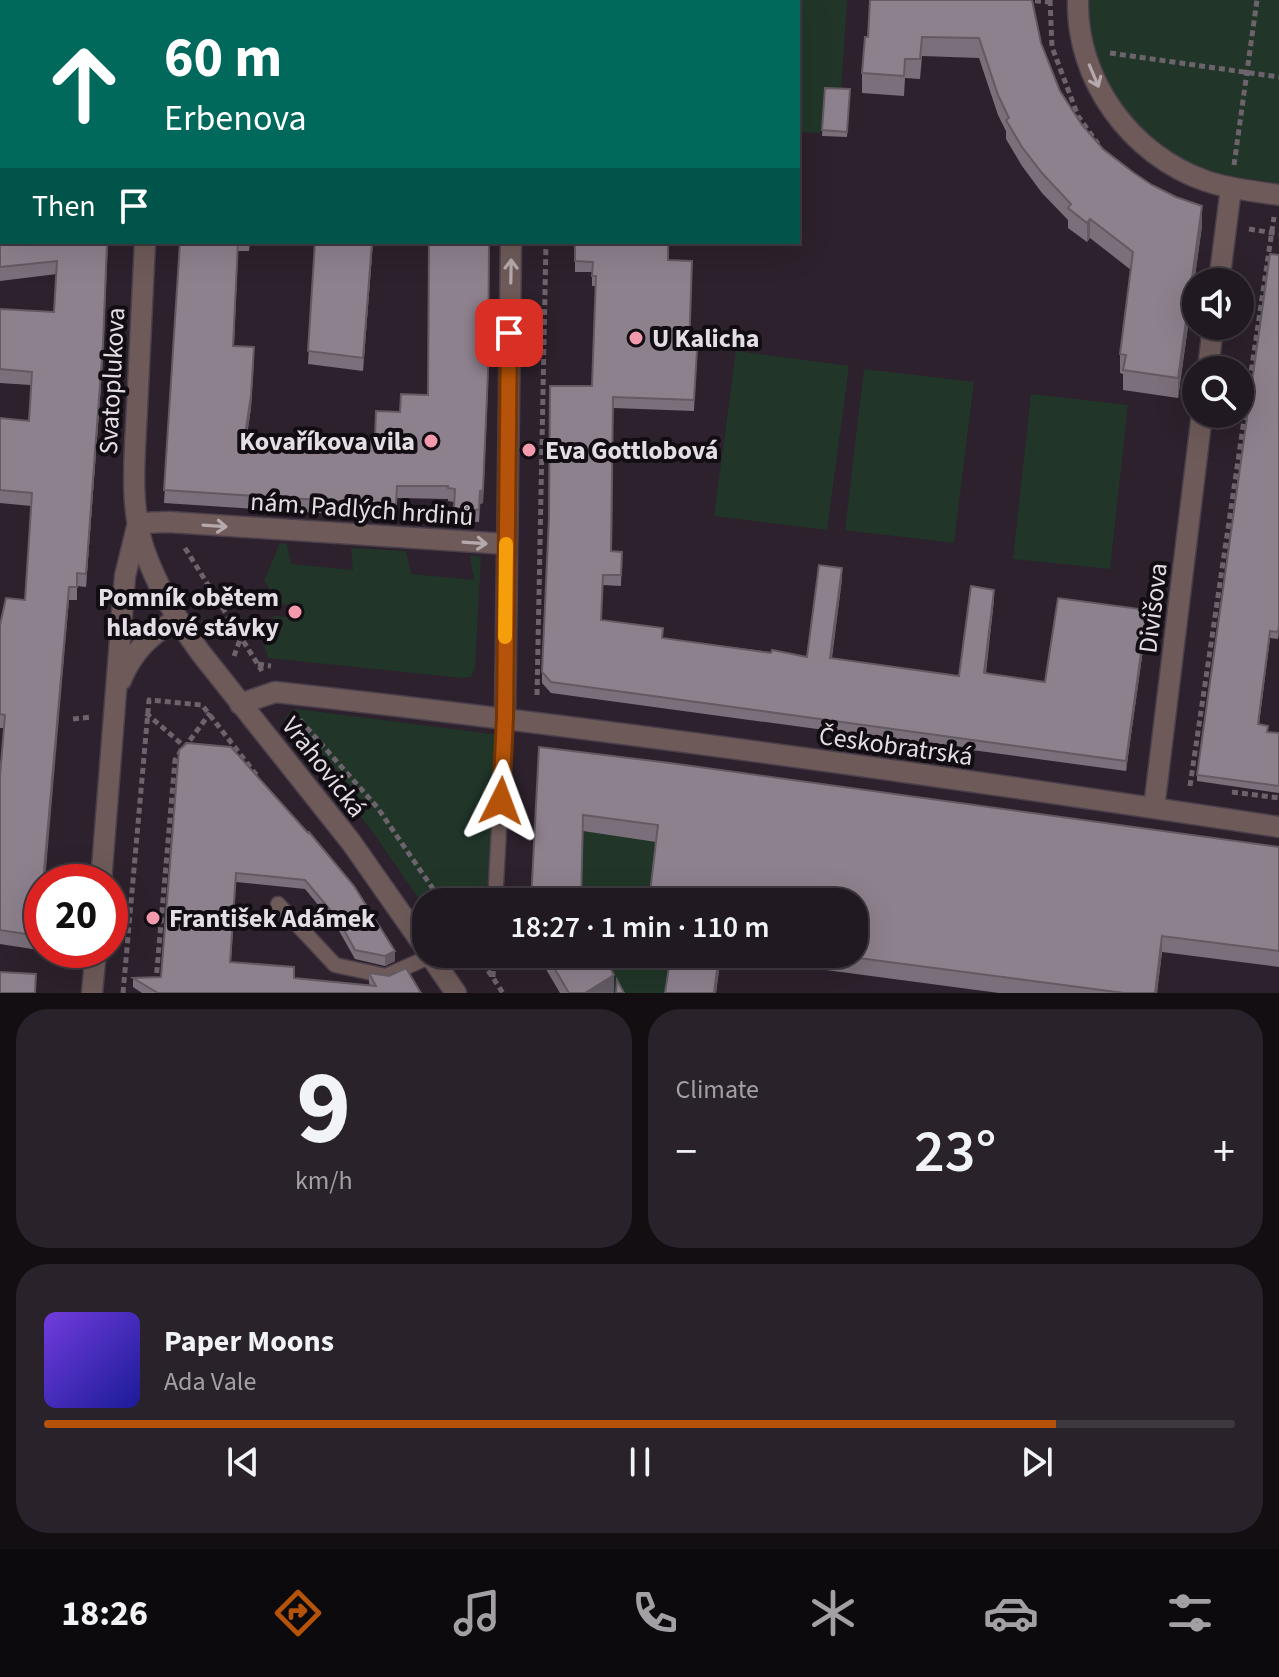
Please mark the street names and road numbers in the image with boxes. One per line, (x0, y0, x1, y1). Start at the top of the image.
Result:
street label: Svatoplukova (90, 307, 134, 455)
street label: nám. Padlých hrdinů (249, 483, 475, 535)
street label: Divišova (1129, 561, 1177, 655)
street label: Vrahovická (273, 709, 375, 825)
street label: Českobratrská (817, 717, 975, 775)

